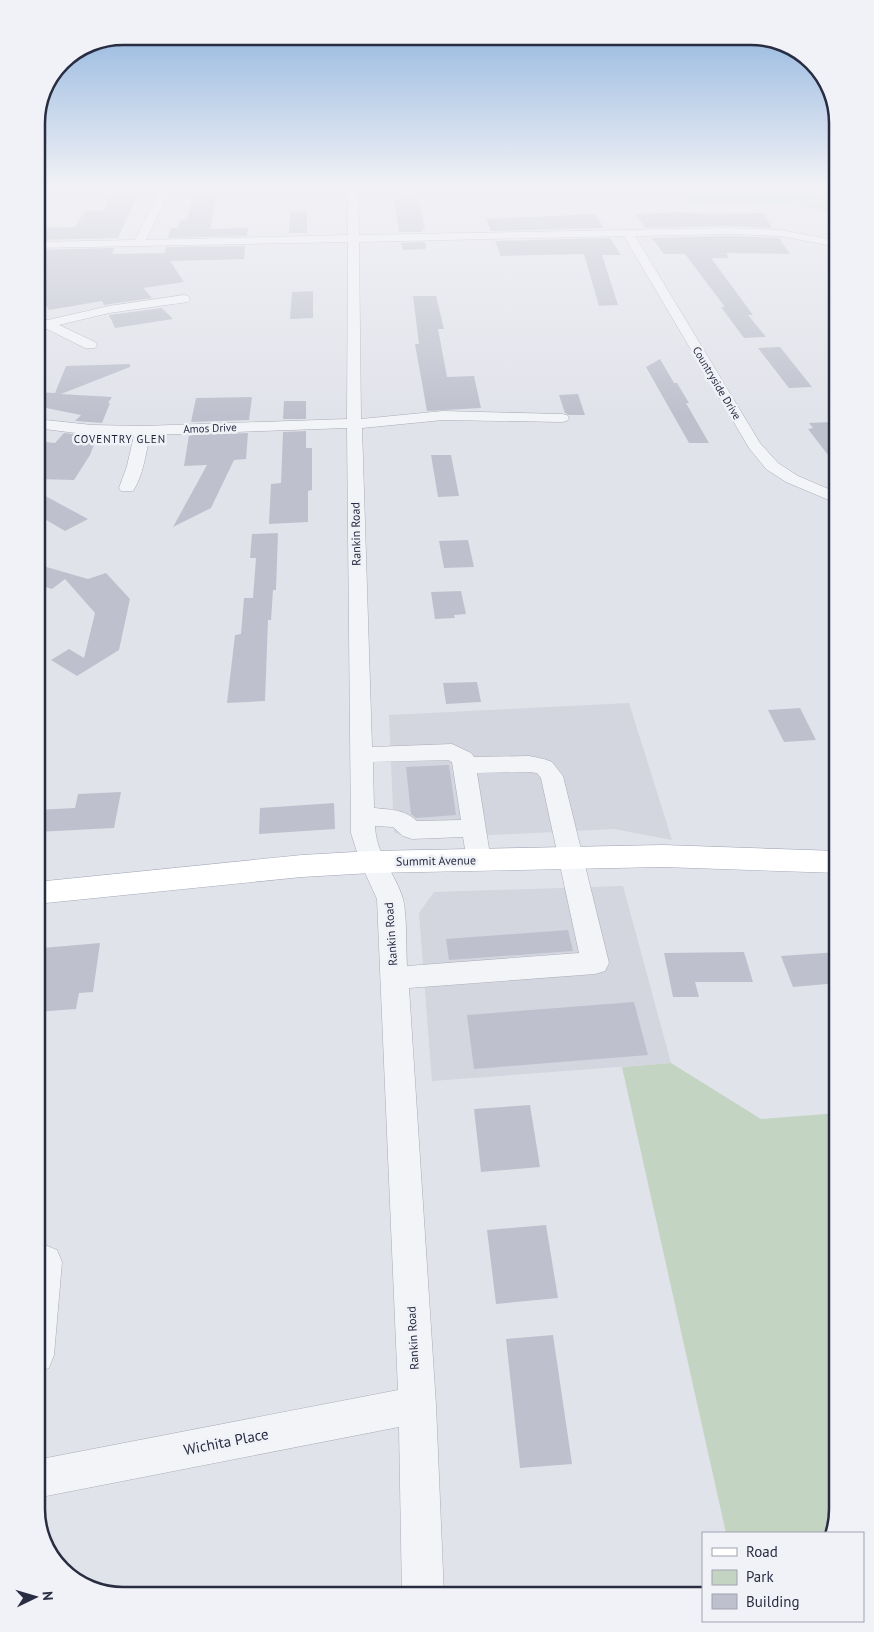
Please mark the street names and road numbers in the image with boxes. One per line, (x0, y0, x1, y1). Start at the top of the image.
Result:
street label: Countryside Drive (690, 344, 745, 423)
street label: Amos Drive (183, 420, 237, 436)
street label: Rankin Road (347, 502, 364, 566)
street label: Summit Avenue (396, 852, 476, 869)
street label: Rankin Road (381, 902, 400, 966)
street label: Rankin Road (403, 1306, 422, 1370)
street label: Wichita Place (182, 1424, 270, 1459)

